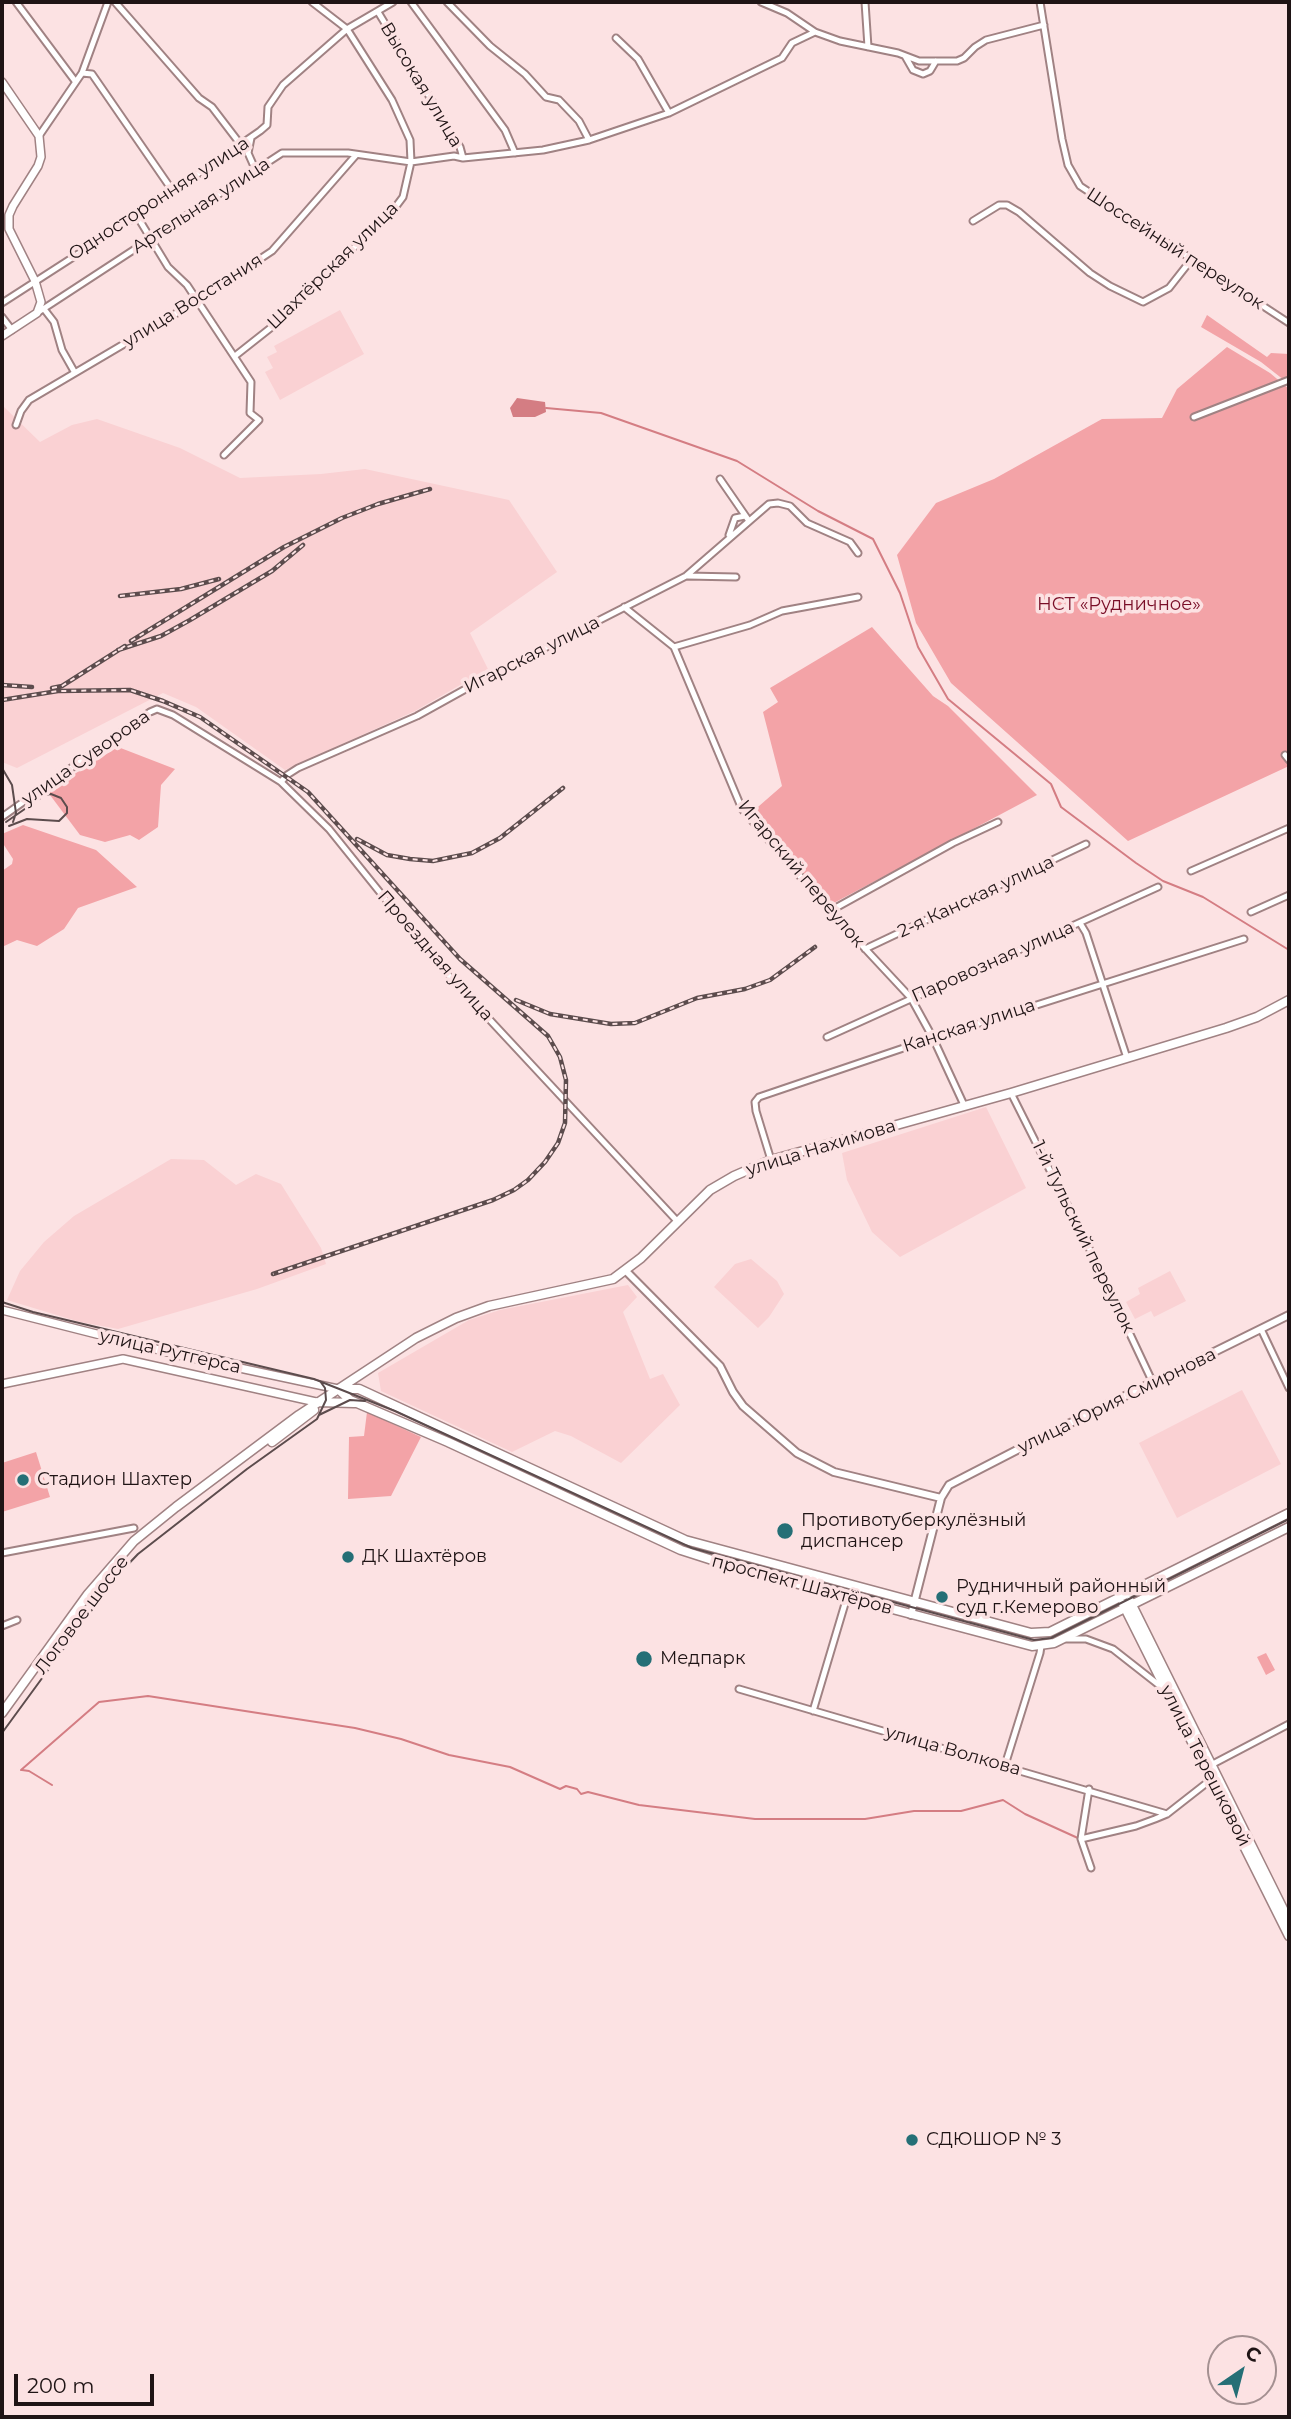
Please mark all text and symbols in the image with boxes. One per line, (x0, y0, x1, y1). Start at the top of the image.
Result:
street label: Высокая улица (375, 19, 467, 151)
street label: Односторонняя улица (65, 133, 253, 265)
street label: Артельная улица (128, 153, 274, 259)
street label: Шоссейный переулок (1082, 183, 1268, 315)
street label: Шахтёрская улица (263, 198, 403, 334)
street label: улица Восстания (119, 249, 267, 353)
park label: НСТ «Рудничное» (1037, 594, 1201, 616)
street label: Игарская улица (461, 612, 603, 698)
street label: улица Суворова (18, 706, 154, 810)
street label: Игарский переулок (733, 796, 869, 952)
street label: 2-я Канская улица (894, 851, 1058, 943)
street label: Проездная улица (373, 886, 497, 1026)
street label: Паровозная улица (908, 916, 1078, 1008)
street label: Канская улица (900, 994, 1038, 1058)
street label: улица Нахимова (744, 1115, 898, 1181)
street label: 1-й Тульский переулок (1027, 1137, 1139, 1337)
street label: улица Рутгерса (97, 1325, 243, 1379)
street label: улица Юрия Смирнова (1014, 1344, 1220, 1458)
place label: Стадион Шахтер (37, 1469, 192, 1491)
marker: Стадион Шахтер (15, 1472, 31, 1488)
place label: Противотуберкулёзный диспансер (801, 1510, 1026, 1552)
marker: Противотуберкулёзный диспансер (775, 1521, 795, 1541)
place label: ДК Шахтёров (362, 1546, 487, 1568)
marker: ДК Шахтёров (340, 1549, 356, 1565)
street label: проспект Шахтёров (709, 1550, 895, 1620)
street label: Логовое шоссе (30, 1552, 134, 1678)
place label: Рудничный районный суд г.Кемерово (956, 1576, 1166, 1618)
marker: Рудничный районный суд г.Кемерово (934, 1589, 950, 1605)
place label: Медпарк (660, 1648, 745, 1670)
marker: Медпарк (634, 1649, 654, 1669)
street label: улица Терешковой (1155, 1682, 1255, 1850)
street label: улица Волкова (883, 1721, 1023, 1781)
place label: СДЮШОР № 3 (926, 2129, 1061, 2151)
marker: СДЮШОР № 3 (904, 2132, 920, 2148)
north arrow (1207, 2335, 1277, 2405)
text: С (1241, 2341, 1265, 2367)
scale bar (18, 2360, 158, 2404)
text: 200 m (27, 2373, 94, 2398)

